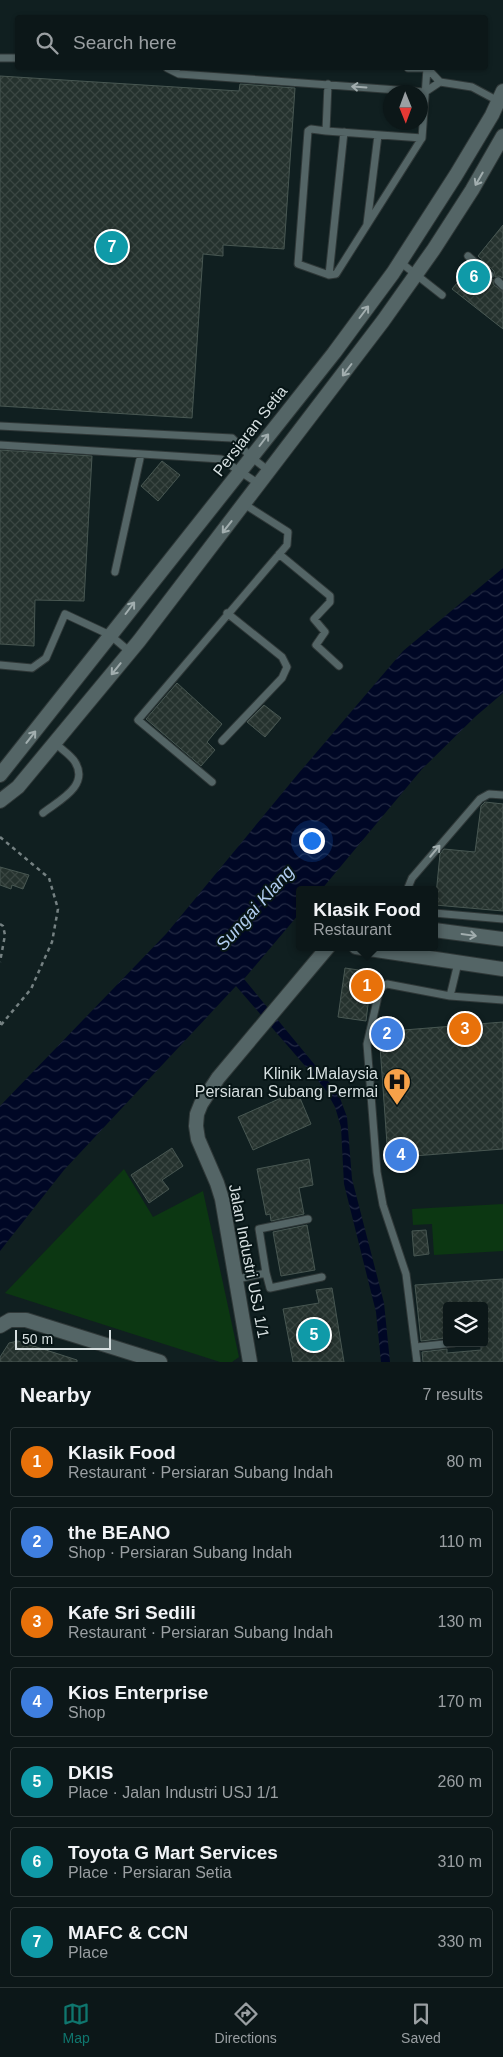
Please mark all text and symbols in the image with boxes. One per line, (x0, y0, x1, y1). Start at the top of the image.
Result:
search box (15, 15, 488, 70)
icon: search (33, 29, 61, 57)
text: Search here (73, 32, 177, 53)
one-way arrow (352, 82, 368, 92)
north arrow (383, 85, 428, 130)
one-way arrow (473, 171, 483, 185)
pin: 7 (96, 228, 128, 266)
pin: 6 (458, 258, 490, 296)
one-way arrow (359, 305, 369, 319)
one-way arrow (341, 363, 352, 376)
street label: Persiaran Setia (210, 383, 290, 479)
one-way arrow (259, 433, 269, 447)
one-way arrow (221, 520, 232, 533)
one-way arrow (125, 602, 136, 615)
one-way arrow (110, 662, 121, 675)
one-way arrow (26, 730, 36, 744)
your location (299, 828, 325, 854)
one-way arrow (429, 844, 441, 857)
water label: Sungai Klang (212, 862, 298, 954)
popup (296, 886, 438, 951)
text: Klasik Food (313, 899, 421, 920)
text: Restaurant (313, 921, 391, 938)
one-way arrow (460, 930, 476, 940)
pin: 1 (351, 967, 383, 1005)
pin: 3 (449, 1010, 481, 1048)
pin: 2 (371, 1015, 403, 1053)
place label: Klinik 1Malaysia Persiaran Subang Permai (195, 1065, 378, 1100)
hospital icon: Klinik 1Malaysia Persiaran Subang Permai (382, 1067, 412, 1106)
pin: 4 (385, 1136, 417, 1174)
street label: Jalan Industri USJ 1/1 (226, 1183, 272, 1340)
map controls (443, 1302, 488, 1347)
button: layers (443, 1302, 488, 1347)
pin: 5 (298, 1316, 330, 1354)
scale bar (15, 1327, 111, 1350)
text: 50 m (22, 1331, 53, 1347)
text: Nearby (20, 1383, 91, 1406)
text: 7 results (423, 1386, 483, 1403)
text: Klasik Food (68, 1442, 176, 1463)
text: 1 (33, 1453, 41, 1470)
text: 80 m (446, 1453, 482, 1470)
text: Restaurant · Persiaran Subang Indah (68, 1464, 333, 1481)
text: the BEANO (68, 1522, 170, 1543)
text: 2 (33, 1533, 41, 1550)
text: 110 m (439, 1533, 482, 1550)
text: Shop · Persiaran Subang Indah (68, 1544, 292, 1561)
text: Kafe Sri Sedili (68, 1602, 196, 1623)
text: 3 (33, 1613, 41, 1630)
text: 130 m (438, 1613, 482, 1630)
text: Restaurant · Persiaran Subang Indah (68, 1624, 333, 1641)
text: Kios Enterprise (68, 1682, 208, 1703)
text: 4 (33, 1693, 41, 1710)
text: 170 m (438, 1693, 482, 1710)
text: Shop (68, 1704, 105, 1721)
text: DKIS (68, 1762, 113, 1783)
text: 5 (33, 1773, 41, 1790)
text: 260 m (438, 1773, 482, 1790)
text: Place · Jalan Industri USJ 1/1 (68, 1784, 279, 1801)
text: Toyota G Mart Services (68, 1842, 278, 1863)
text: 6 (33, 1853, 41, 1870)
text: 310 m (438, 1853, 482, 1870)
text: Place · Persiaran Setia (68, 1864, 232, 1881)
text: MAFC & CCN (68, 1922, 188, 1943)
text: 7 (33, 1933, 41, 1950)
text: 330 m (438, 1933, 482, 1950)
text: Place (68, 1944, 108, 1961)
tab: Map (62, 2000, 90, 2046)
tab: Directions (215, 2000, 277, 2046)
tab: Saved (401, 2000, 441, 2046)

